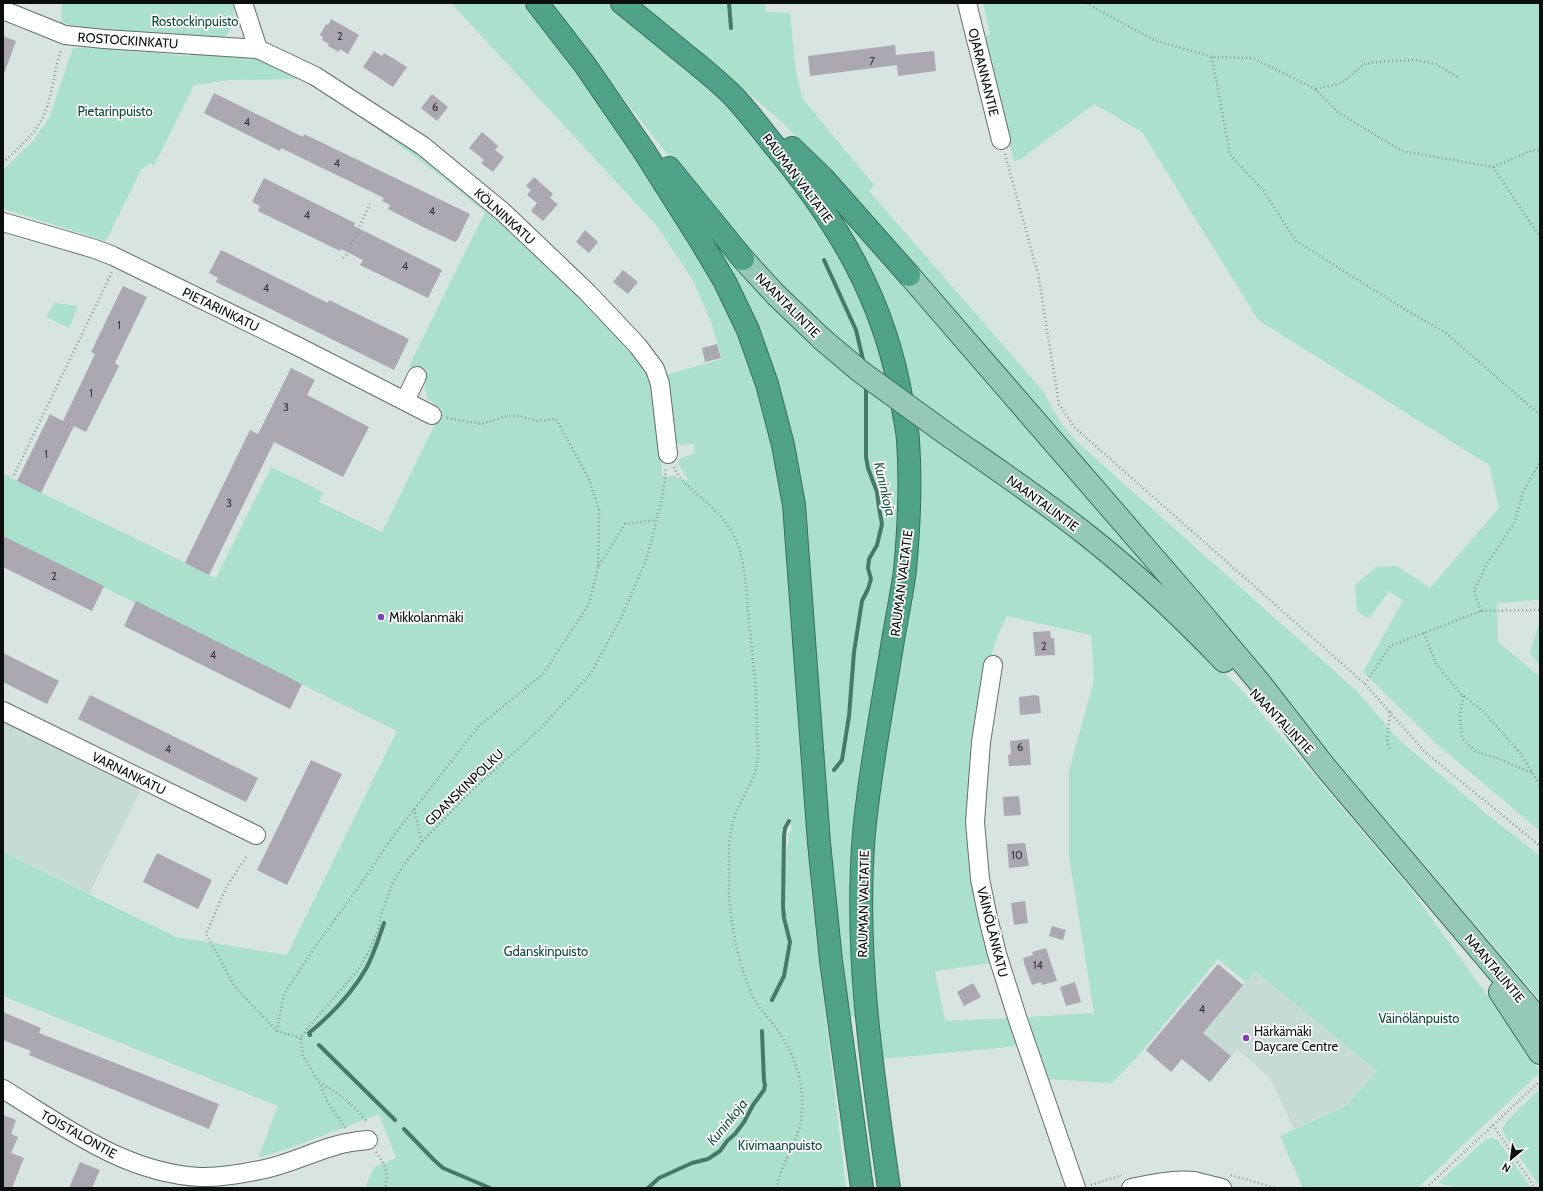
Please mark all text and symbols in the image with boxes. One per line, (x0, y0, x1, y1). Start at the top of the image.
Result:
park label: Rostockinpuisto (151, 13, 239, 29)
street label: OJARANNANTIE (965, 26, 1003, 118)
street label: ROSTOCKINKATU (77, 29, 179, 51)
house number: 2 (337, 29, 343, 43)
house number: 7 (869, 54, 875, 68)
house number: 6 (432, 100, 438, 114)
park label: Pietarinpuisto (77, 103, 153, 119)
house number: 4 (244, 115, 251, 129)
street label: RAUMAN VALTATIE (759, 130, 837, 226)
house number: 4 (334, 156, 341, 170)
street label: KÖLNINKATU (471, 185, 539, 247)
house number: 4 (429, 204, 436, 218)
house number: 4 (304, 208, 311, 222)
house number: 4 (402, 259, 409, 273)
street label: NAANTALINTIE (752, 269, 824, 341)
house number: 4 (263, 281, 270, 295)
street label: PIETARINKATU (180, 284, 262, 334)
house number: 1 (117, 318, 121, 332)
house number: 1 (89, 386, 93, 400)
house number: 3 (283, 400, 289, 414)
house number: 1 (44, 447, 48, 461)
water label: Kuninkoja (870, 460, 900, 518)
street label: NAANTALINTIE (1004, 472, 1082, 534)
house number: 3 (226, 496, 232, 510)
street label: RAUMAN VALTATIE (887, 529, 915, 637)
house number: 2 (51, 569, 57, 583)
place label: Mikkolanmäki (389, 609, 464, 625)
marker: Mikkolanmäki (376, 612, 386, 622)
house number: 2 (1041, 639, 1047, 653)
house number: 4 (210, 648, 217, 662)
street label: NAANTALINTIE (1247, 685, 1317, 757)
house number: 6 (1017, 740, 1023, 754)
house number: 4 (165, 742, 172, 756)
street label: GDANSKINPOLKU (421, 745, 507, 829)
street label: VARNANKATU (89, 748, 169, 798)
house number: 10 (1011, 848, 1023, 862)
street label: RAUMAN VALTATIE (854, 850, 872, 958)
street label: VÄINÖLÄNKATU (974, 885, 1012, 979)
street label: NAANTALINTIE (1462, 930, 1528, 1006)
park label: Gdanskinpuisto (504, 943, 588, 959)
house number: 14 (1033, 958, 1044, 972)
house number: 4 (1199, 1002, 1206, 1016)
park label: Väinölänpuisto (1378, 1010, 1460, 1026)
place label: Härkämäki Daycare Centre (1254, 1023, 1338, 1054)
marker: Härkämäki Daycare Centre (1241, 1033, 1251, 1043)
water label: Kuninkoja (703, 1095, 751, 1149)
street label: TOISTALONTIE (38, 1107, 120, 1161)
park label: Kivimaanpuisto (738, 1137, 822, 1153)
north arrow (1491, 1139, 1531, 1179)
text: N (1499, 1160, 1513, 1176)

